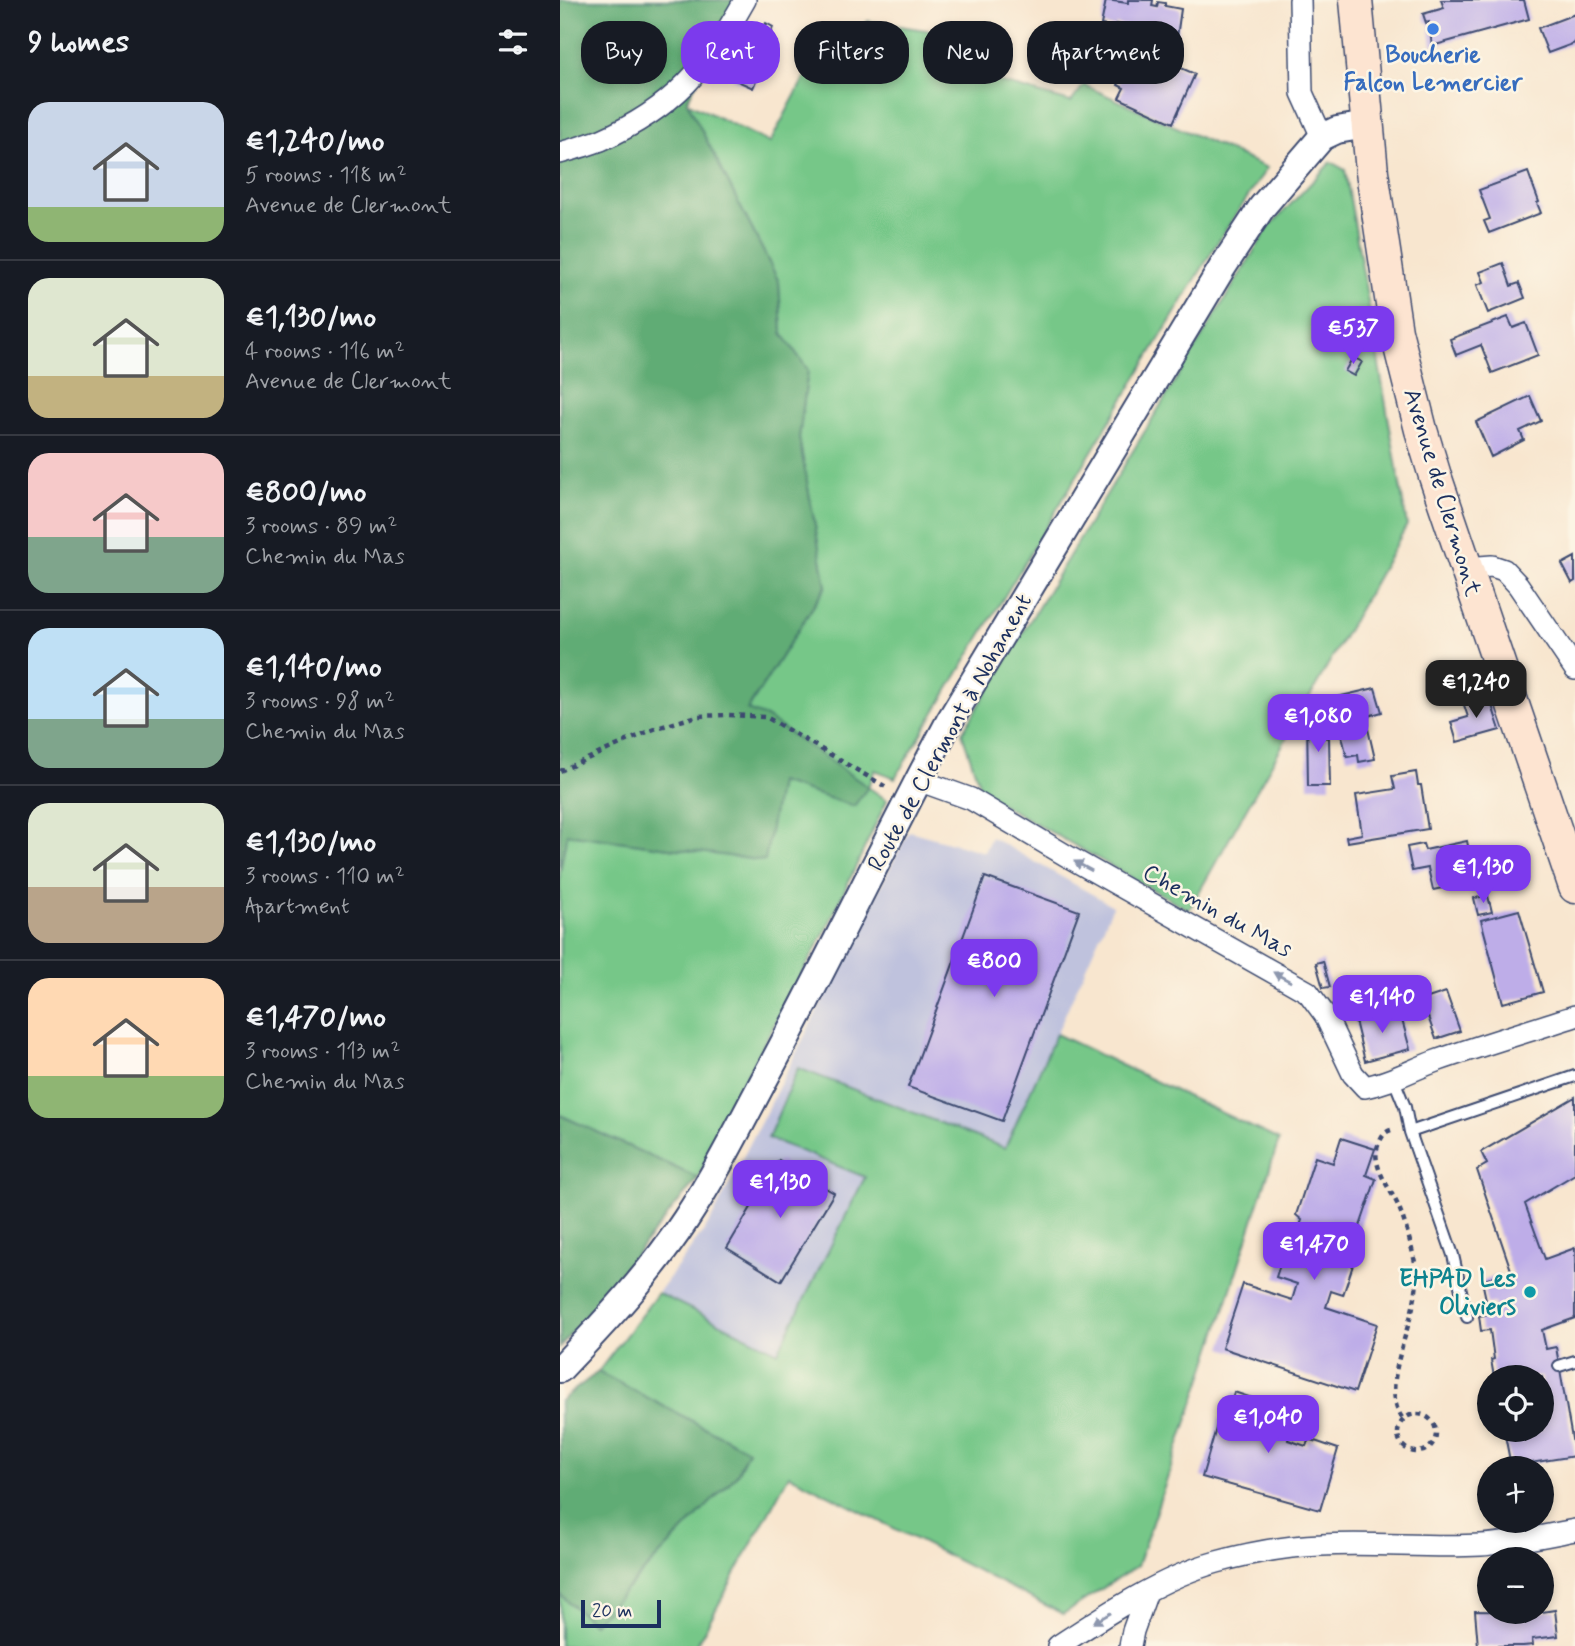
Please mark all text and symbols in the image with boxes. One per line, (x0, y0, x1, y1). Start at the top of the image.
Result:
chip: Buy (581, 21, 667, 84)
chip: Rent (681, 21, 780, 84)
chip: Filters (794, 21, 909, 84)
chip: New (923, 21, 1013, 84)
chip: Apartment (1027, 21, 1184, 84)
marker: Boucherie Falcon Lemercier (1425, 21, 1441, 37)
text: 9 homes (28, 23, 129, 62)
icon: filters (494, 23, 532, 61)
place label: Boucherie Falcon Lemercier (1343, 40, 1523, 99)
text: €1,240/mo (245, 122, 385, 161)
icon: home (84, 130, 168, 214)
text: 5 rooms · 118 m² (245, 161, 407, 191)
text: Avenue de Clermont (245, 191, 452, 221)
text: €1,130/mo (245, 298, 376, 337)
icon: home (84, 306, 168, 390)
pin: €537 (1312, 306, 1394, 366)
text: €537 (1327, 314, 1379, 344)
text: 4 rooms · 116 m² (245, 337, 405, 367)
text: Avenue de Clermont (245, 367, 452, 397)
street label: Avenue de Clermont (1395, 385, 1488, 600)
text: €800/mo (245, 473, 367, 512)
icon: home (84, 481, 168, 565)
text: 3 rooms · 89 m² (245, 512, 397, 542)
text: Chemin du Mas (245, 542, 405, 572)
street label: Route de Clermont à Nohanent (861, 588, 1040, 877)
text: €1,140/mo (245, 648, 382, 687)
icon: home (84, 656, 168, 740)
pin: €1,240 (1419, 660, 1533, 720)
text: €1,240 (1442, 668, 1510, 698)
text: 3 rooms · 98 m² (245, 687, 395, 717)
pin: €1,080 (1261, 694, 1375, 754)
text: €1,080 (1284, 702, 1352, 732)
text: Chemin du Mas (245, 717, 405, 747)
text: €1,130/mo (245, 823, 376, 862)
icon: home (84, 831, 168, 915)
pin: €1,130 (1426, 846, 1540, 905)
text: €1,130 (1452, 853, 1514, 883)
street label: Chemin du Mas (1137, 857, 1298, 965)
one-way arrow (1074, 860, 1093, 872)
text: 3 rooms · 110 m² (245, 862, 405, 892)
text: Apartment (245, 892, 350, 922)
pin: €800 (953, 940, 1035, 999)
text: €800 (966, 947, 1022, 977)
one-way arrow (1272, 971, 1292, 983)
pin: €1,140 (1325, 976, 1439, 1035)
text: €1,140 (1349, 983, 1415, 1013)
text: €1,470/mo (245, 998, 386, 1037)
icon: home (84, 1006, 168, 1090)
text: 3 rooms · 113 m² (245, 1037, 400, 1067)
text: Chemin du Mas (245, 1067, 405, 1097)
pin: €1,130 (723, 1160, 837, 1220)
text: €1,130 (749, 1168, 811, 1198)
pin: €1,470 (1257, 1222, 1371, 1282)
text: €1,470 (1279, 1230, 1349, 1260)
place label: EHPAD Les Oliviers (1399, 1264, 1517, 1323)
marker: EHPAD Les Oliviers (1522, 1284, 1538, 1300)
map controls (1477, 1365, 1554, 1624)
button: locate (1477, 1365, 1554, 1442)
pin: €1,040 (1211, 1396, 1325, 1455)
text: €1,040 (1233, 1403, 1303, 1433)
button: + (1477, 1456, 1554, 1533)
button: − (1477, 1547, 1554, 1624)
scale bar (581, 1597, 662, 1629)
text: 20 m (592, 1599, 632, 1624)
one-way arrow (1092, 1612, 1111, 1624)

